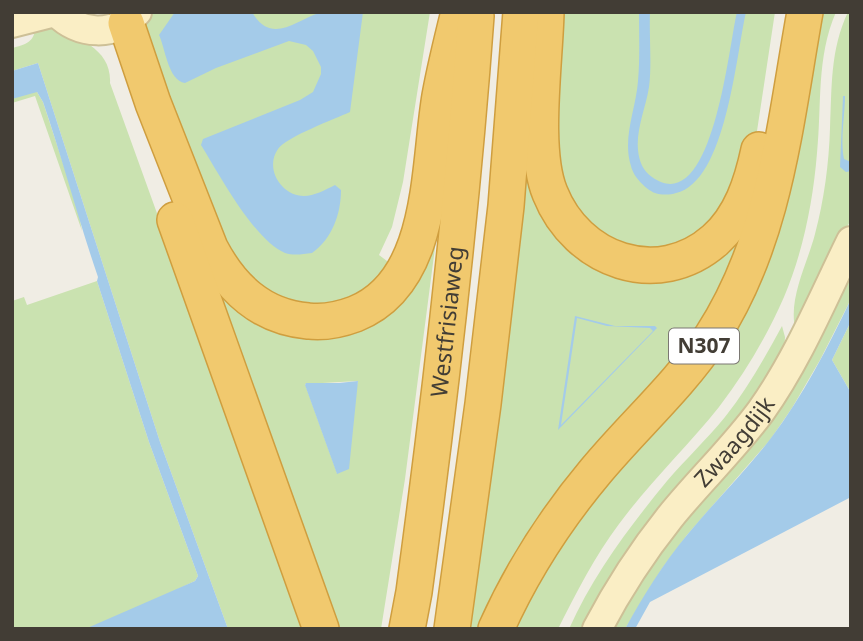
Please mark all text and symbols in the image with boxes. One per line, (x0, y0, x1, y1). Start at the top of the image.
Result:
street label: Westfrisiaweg (422, 245, 471, 399)
road number: N307 (669, 328, 739, 364)
street label: Zwaagdijk (686, 389, 782, 493)

